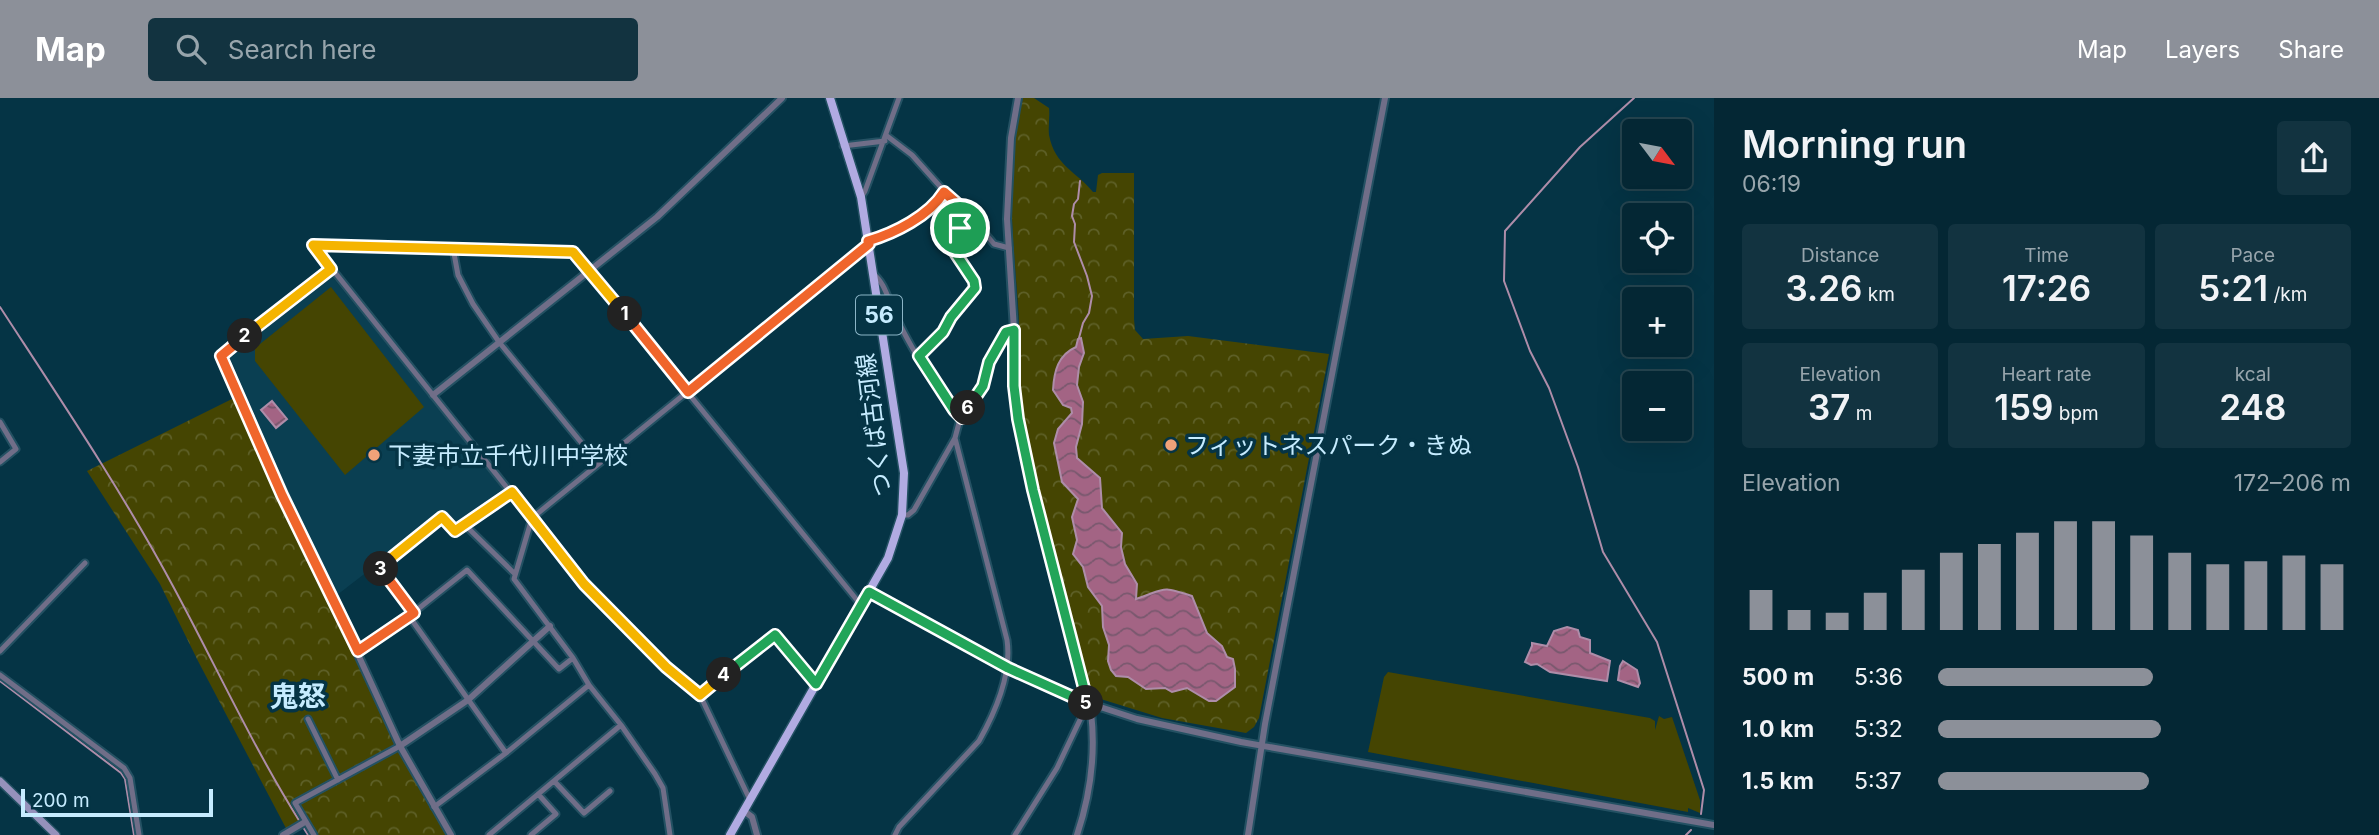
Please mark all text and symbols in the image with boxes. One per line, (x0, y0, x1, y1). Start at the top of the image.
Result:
search box (148, 18, 638, 81)
text: Map (35, 29, 106, 69)
icon: search (172, 30, 210, 68)
text: Search here (228, 34, 376, 65)
text: Map (2077, 35, 2127, 64)
text: Layers (2165, 35, 2240, 64)
text: Share (2278, 35, 2344, 64)
north arrow (1622, 119, 1692, 189)
map controls (1622, 119, 1692, 441)
text: Morning run (1742, 121, 1967, 167)
button: share (2277, 121, 2351, 195)
text: 06:19 (1742, 170, 1801, 198)
pin (930, 198, 990, 258)
button: locate (1622, 203, 1692, 273)
icon: arrive (941, 209, 979, 247)
text: Distance (1801, 244, 1879, 267)
text: Time (2024, 244, 2069, 267)
text: Pace (2230, 244, 2275, 267)
text: 3.26 (1786, 267, 1862, 309)
text: 17:26 (2002, 267, 2091, 309)
text: 5:21 (2198, 267, 2268, 309)
text: km (1862, 283, 1895, 306)
text: /km (2268, 283, 2307, 306)
button: + (1622, 287, 1692, 357)
pin: 1 (608, 296, 642, 332)
road number: 56 (856, 296, 902, 334)
text: 1 (620, 302, 629, 325)
pin: 2 (228, 318, 262, 354)
text: 2 (239, 324, 250, 347)
street label: つくば古河線 (851, 352, 897, 498)
text: Elevation (1799, 363, 1881, 386)
text: Heart rate (2001, 363, 2091, 386)
text: kcal (2235, 363, 2271, 386)
button: − (1622, 371, 1692, 441)
text: 37 (1808, 386, 1850, 428)
text: 159 (1994, 386, 2053, 428)
text: 248 (2219, 386, 2286, 428)
pin: 6 (950, 390, 986, 426)
text: 6 (961, 396, 974, 419)
text: m (1850, 402, 1872, 425)
text: bpm (2053, 402, 2099, 425)
place label: フィットネスパーク・きぬ (1185, 431, 1472, 460)
marker: フィットネスパーク・きぬ (1163, 437, 1179, 453)
place label: 下妻市立千代川中学校 (388, 441, 628, 470)
marker: 下妻市立千代川中学校 (366, 447, 382, 463)
text: Elevation (1742, 469, 1841, 497)
text: 172–206 m (2234, 469, 2351, 497)
pin: 3 (364, 552, 398, 587)
text: 3 (374, 557, 387, 580)
pin: 4 (706, 658, 742, 692)
text: 4 (717, 663, 730, 686)
text: 500 m (1742, 663, 1814, 691)
text: 5:36 (1854, 663, 1903, 691)
district label: 鬼怒 (270, 679, 326, 713)
pin: 5 (1068, 686, 1104, 720)
text: 5 (1079, 691, 1092, 714)
text: 1.0 km (1742, 715, 1814, 743)
text: 5:32 (1854, 715, 1903, 743)
text: 1.5 km (1742, 767, 1814, 795)
text: 5:37 (1854, 767, 1902, 795)
scale bar (21, 786, 214, 818)
text: 200 m (32, 789, 90, 812)

